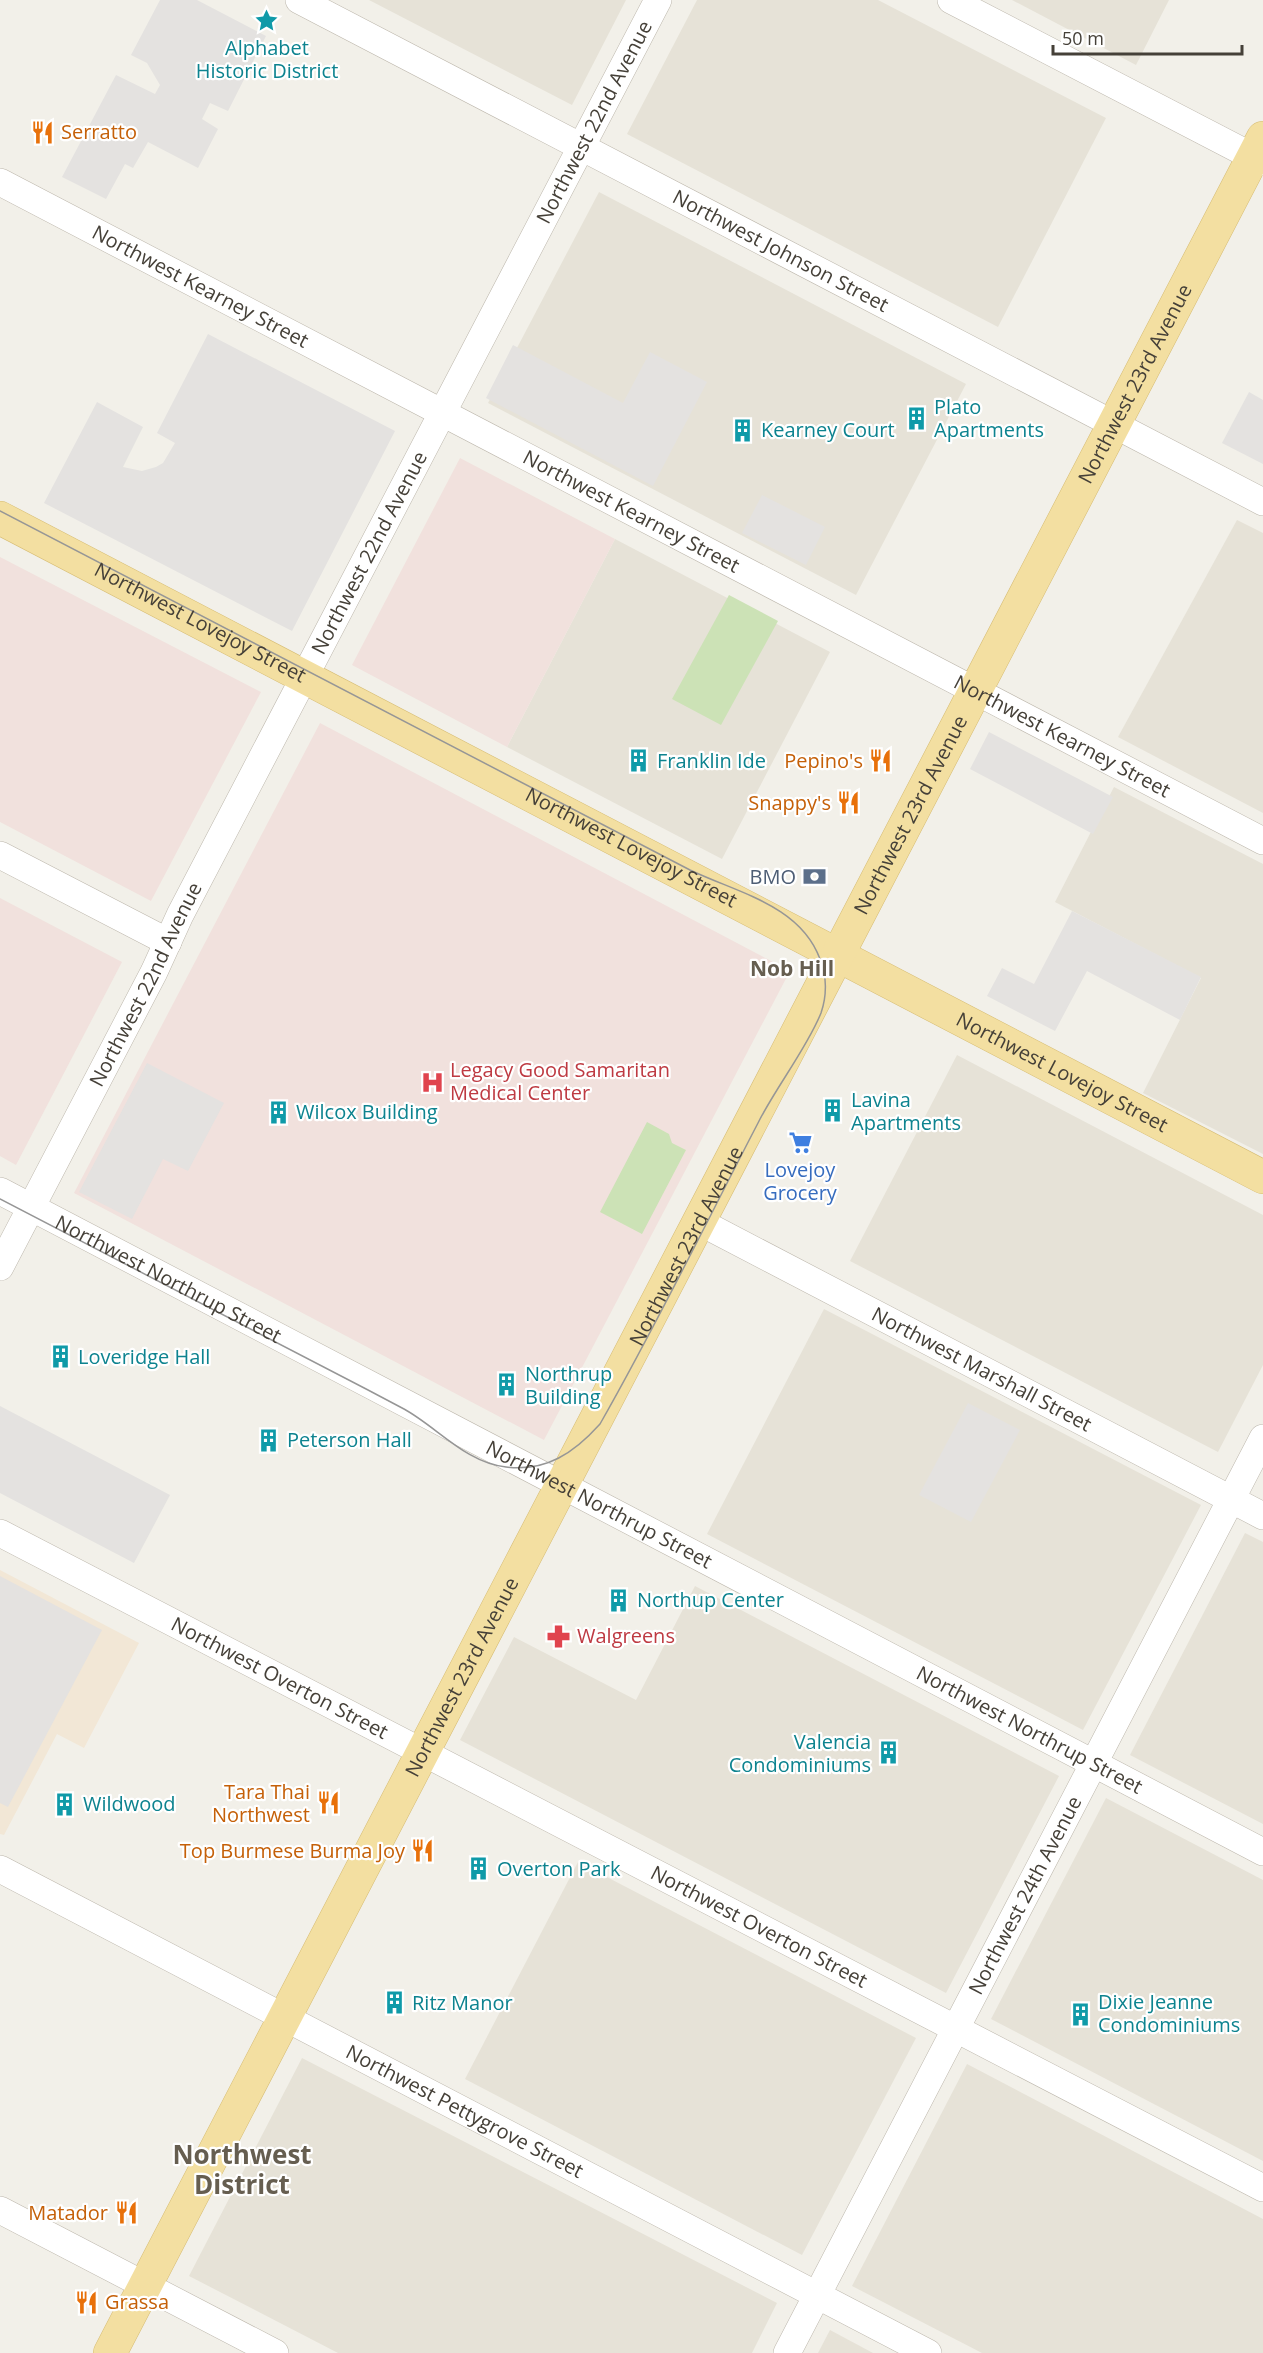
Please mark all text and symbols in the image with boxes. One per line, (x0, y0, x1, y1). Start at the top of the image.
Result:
place icon: Alphabet Historic District (254, 8, 280, 34)
street label: Northwest 22nd Avenue (530, 16, 658, 228)
scale bar (1053, 18, 1242, 56)
text: 50 m (1062, 26, 1104, 50)
place label: Alphabet Historic District (196, 34, 338, 84)
place label: Serratto (61, 118, 137, 145)
restaurant icon: Serratto (30, 119, 56, 145)
street label: Northwest Johnson Street (668, 183, 894, 318)
street label: Northwest Kearney Street (88, 218, 314, 354)
street label: Northwest 23rd Avenue (1071, 279, 1198, 488)
place label: Plato Apartments (934, 393, 1044, 443)
building icon: Plato Apartments (903, 406, 929, 432)
place label: Kearney Court (761, 416, 895, 443)
building icon: Kearney Court (730, 417, 756, 443)
street label: Northwest Kearney Street (519, 443, 744, 579)
street label: Northwest 22nd Avenue (305, 446, 433, 659)
street label: Northwest Lovejoy Street (90, 556, 311, 688)
street label: Northwest Kearney Street (949, 668, 1175, 803)
street label: Northwest 23rd Avenue (847, 710, 973, 919)
place label: Franklin Ide (657, 747, 766, 774)
place label: Pepino's (784, 747, 863, 774)
building icon: Franklin Ide (626, 748, 652, 774)
restaurant icon: Pepino's (868, 748, 894, 774)
street label: Northwest Lovejoy Street (521, 781, 742, 913)
place label: Snappy's (748, 789, 831, 816)
restaurant icon: Snappy's (836, 790, 862, 816)
place label: BMO (750, 863, 796, 890)
bank icon: BMO (801, 864, 827, 890)
street label: Northwest 22nd Avenue (83, 877, 208, 1091)
district label: Nob Hill (750, 954, 834, 982)
street label: Northwest Lovejoy Street (952, 1005, 1173, 1138)
place label: Legacy Good Samaritan Medical Center (450, 1056, 670, 1106)
hospital icon: Legacy Good Samaritan Medical Center (419, 1069, 445, 1095)
place label: Lavina Apartments (851, 1086, 961, 1136)
place label: Wilcox Building (296, 1098, 438, 1125)
building icon: Lavina Apartments (820, 1098, 846, 1124)
building icon: Wilcox Building (265, 1099, 291, 1125)
supermarket icon: Lovejoy Grocery (787, 1130, 813, 1156)
street label: Northwest 23rd Avenue (623, 1141, 749, 1350)
place label: Lovejoy Grocery (763, 1156, 838, 1206)
street label: Northwest Northrup Street (51, 1208, 286, 1349)
street label: Northwest Marshall Street (867, 1300, 1097, 1437)
place label: Loveridge Hall (78, 1343, 210, 1370)
building icon: Loveridge Hall (47, 1344, 73, 1370)
place label: Northrup Building (525, 1360, 612, 1410)
building icon: Northrup Building (494, 1372, 520, 1398)
place label: Peterson Hall (287, 1426, 412, 1453)
building icon: Peterson Hall (256, 1427, 282, 1453)
street label: Northwest Northrup Street (481, 1434, 717, 1574)
street label: Northwest 23rd Avenue (398, 1572, 524, 1781)
place label: Northup Center (637, 1586, 784, 1613)
building icon: Northup Center (606, 1587, 632, 1613)
street label: Northwest Overton Street (167, 1610, 393, 1745)
place label: Walgreens (577, 1622, 675, 1649)
pharmacy icon: Walgreens (546, 1623, 572, 1649)
street label: Northwest Northrup Street (912, 1659, 1148, 1800)
place label: Valencia Condominiums (729, 1728, 871, 1778)
building icon: Valencia Condominiums (876, 1740, 902, 1766)
place label: Tara Thai Northwest (212, 1778, 310, 1828)
place label: Wildwood (83, 1790, 176, 1817)
restaurant icon: Tara Thai Northwest (315, 1790, 341, 1816)
building icon: Wildwood (52, 1791, 78, 1817)
street label: Northwest 24th Avenue (962, 1791, 1088, 1999)
place label: Top Burmese Burma Joy (180, 1837, 406, 1864)
restaurant icon: Top Burmese Burma Joy (410, 1838, 436, 1864)
place label: Overton Park (497, 1855, 621, 1882)
building icon: Overton Park (466, 1856, 492, 1882)
street label: Northwest Overton Street (646, 1859, 872, 1994)
place label: Dixie Jeanne Condominiums (1098, 1988, 1240, 2038)
place label: Ritz Manor (412, 1989, 513, 2016)
building icon: Ritz Manor (381, 1990, 407, 2016)
building icon: Dixie Jeanne Condominiums (1067, 2001, 1093, 2027)
street label: Northwest Pettygrove Street (341, 2038, 588, 2184)
district label: Northwest District (172, 2136, 312, 2202)
place label: Matador (28, 2199, 108, 2226)
restaurant icon: Matador (113, 2200, 139, 2226)
place label: Grassa (105, 2288, 169, 2315)
restaurant icon: Grassa (74, 2289, 100, 2315)

